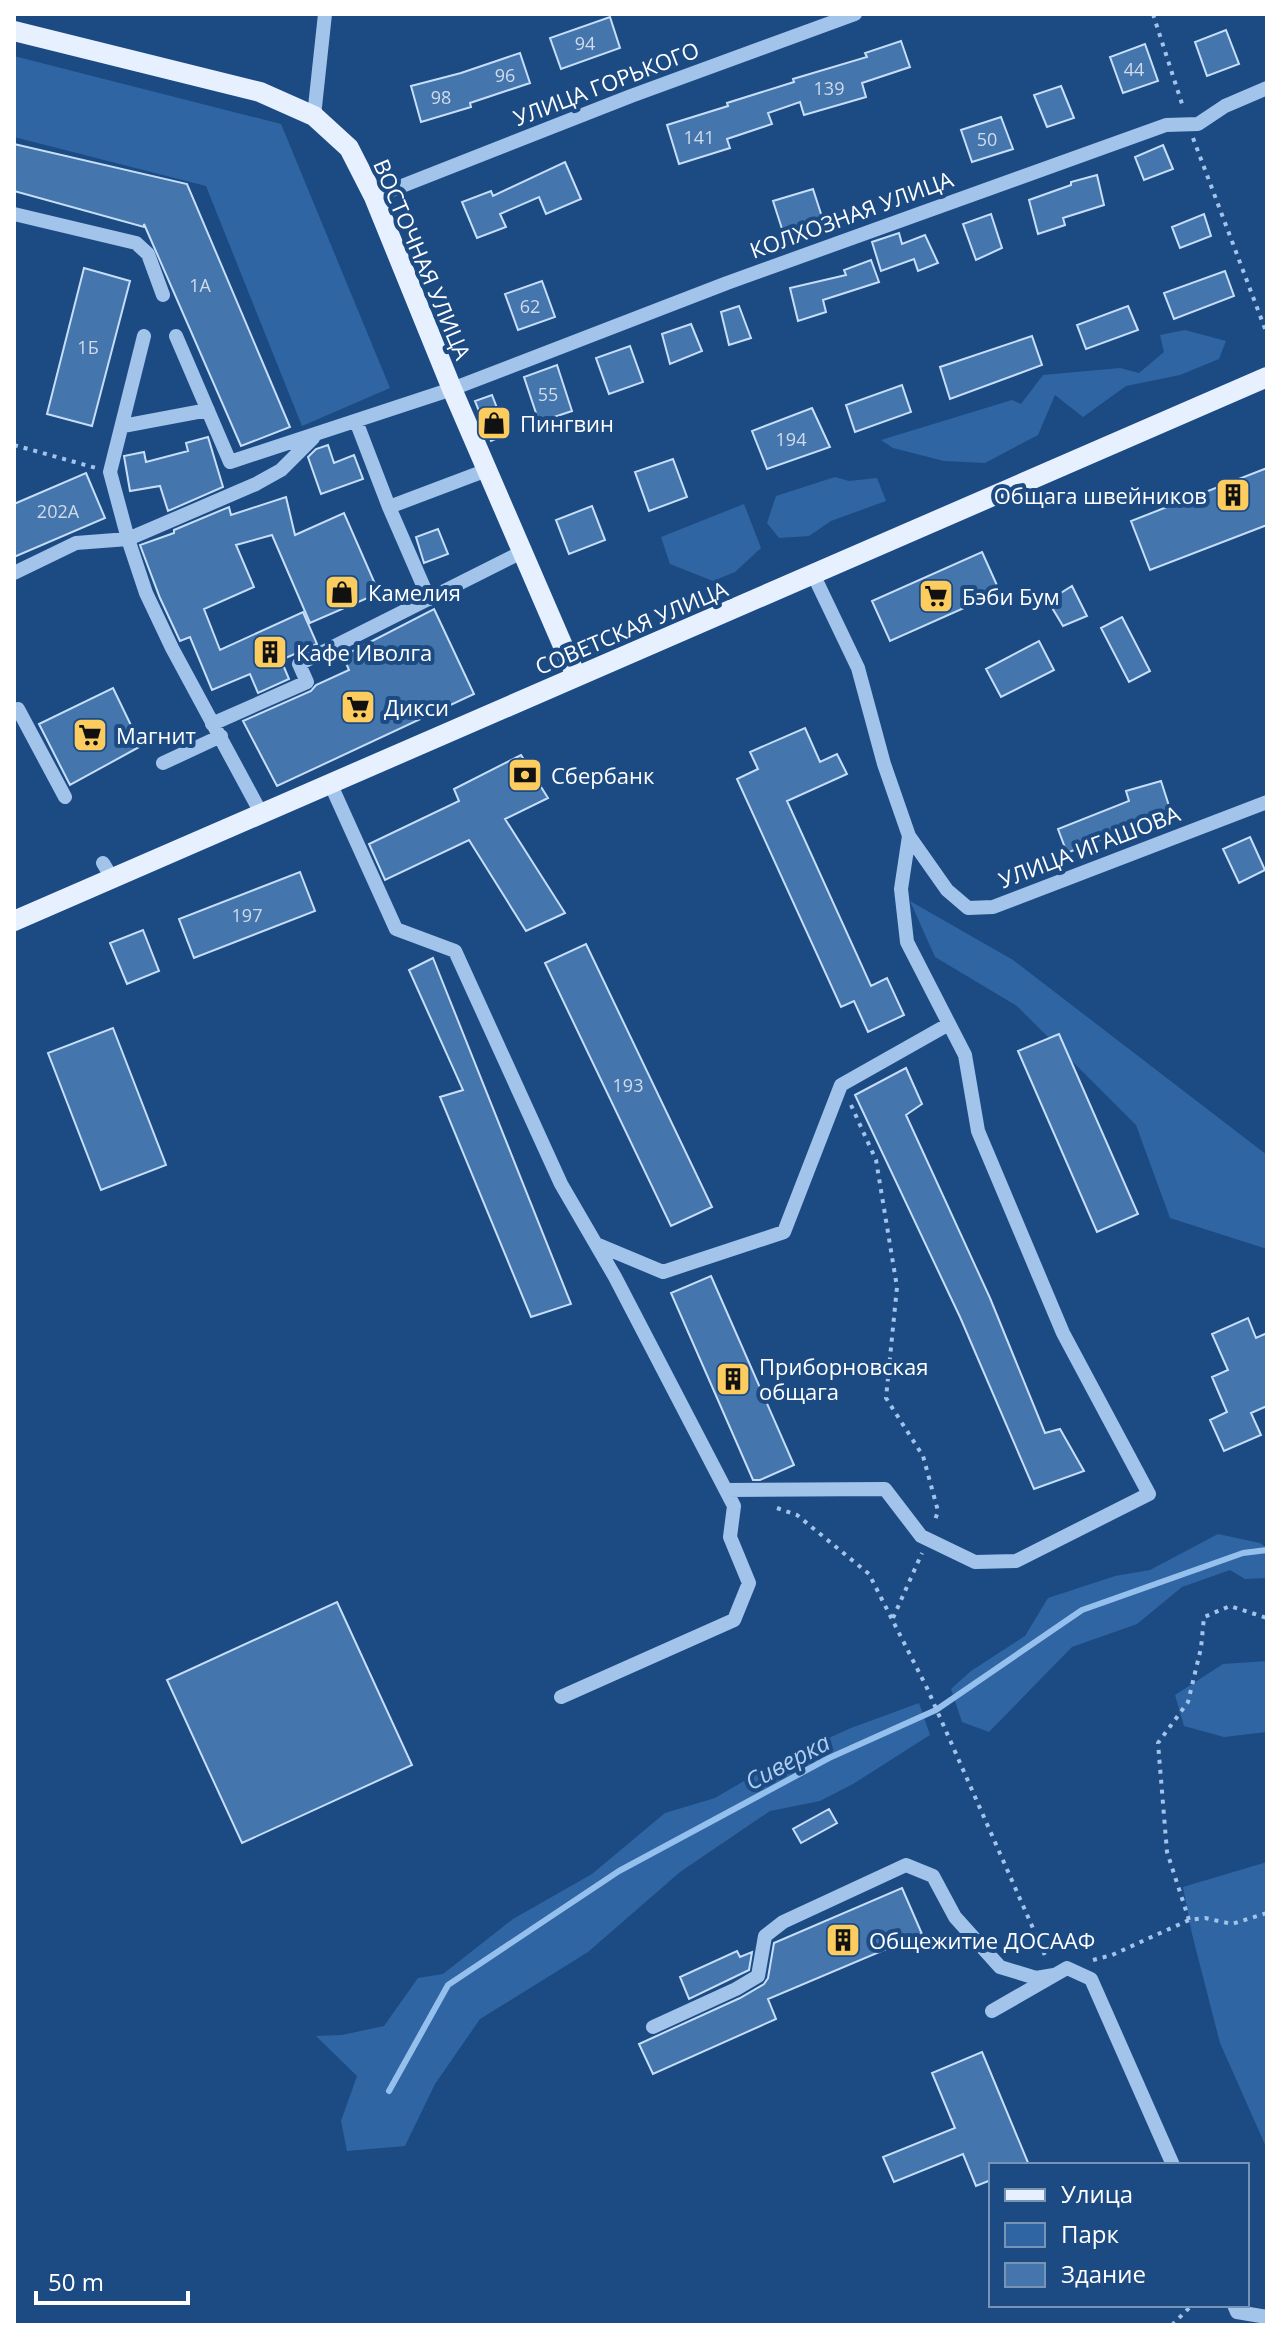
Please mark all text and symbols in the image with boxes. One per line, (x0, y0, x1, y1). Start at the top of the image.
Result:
house number: 94 (575, 31, 595, 55)
street label: УЛИЦА ГОРЬКОГО (509, 34, 703, 132)
house number: 44 (1124, 57, 1144, 81)
house number: 96 (495, 63, 515, 87)
house number: 139 (814, 76, 844, 100)
house number: 98 (431, 85, 451, 109)
house number: 141 (684, 125, 714, 149)
house number: 50 (977, 127, 997, 151)
street label: ВОСТОЧНАЯ УЛИЦА (367, 154, 479, 364)
street label: КОЛХОЗНАЯ УЛИЦА (745, 163, 957, 265)
house number: 1А (189, 273, 211, 297)
house number: 62 (520, 294, 540, 318)
house number: 1Б (77, 335, 99, 359)
house number: 55 (538, 382, 558, 406)
shop icon: Пингвин (475, 404, 513, 442)
place label: Пингвин (520, 408, 614, 438)
house number: 194 (776, 427, 806, 451)
building icon: Общага швейников (1214, 476, 1252, 514)
place label: Общага швейников (994, 480, 1207, 510)
house number: 202А (37, 499, 80, 523)
shop icon: Камелия (323, 573, 361, 611)
street label: СОВЕТСКАЯ УЛИЦА (530, 573, 732, 681)
place label: Камелия (368, 577, 461, 607)
supermarket icon: Бэби Бум (917, 577, 955, 615)
place label: Бэби Бум (962, 581, 1060, 611)
building icon: Кафе Иволга (251, 633, 289, 671)
place label: Кафе Иволга (296, 637, 432, 667)
supermarket icon: Дикси (339, 688, 377, 726)
place label: Дикси (384, 692, 449, 722)
supermarket icon: Магнит (71, 716, 109, 754)
place label: Магнит (116, 720, 196, 750)
bank icon: Сбербанк (506, 756, 544, 794)
place label: Сбербанк (551, 760, 655, 790)
street label: УЛИЦА ИГАШОВА (994, 798, 1184, 894)
house number: 197 (232, 903, 262, 927)
house number: 193 (613, 1073, 643, 1097)
place label: Приборновская общага (759, 1351, 928, 1406)
building icon: Приборновская общага (714, 1360, 752, 1398)
water label: Сиверка (739, 1725, 836, 1797)
building icon: Общежитие ДОСААФ (824, 1921, 862, 1959)
place label: Общежитие ДОСААФ (869, 1925, 1095, 1955)
legend (989, 2163, 1249, 2307)
text: Улица (1061, 2177, 1133, 2210)
text: Парк (1061, 2217, 1119, 2250)
scale bar (36, 2255, 188, 2305)
text: Здание (1061, 2257, 1146, 2290)
text: 50 m (48, 2265, 104, 2298)

